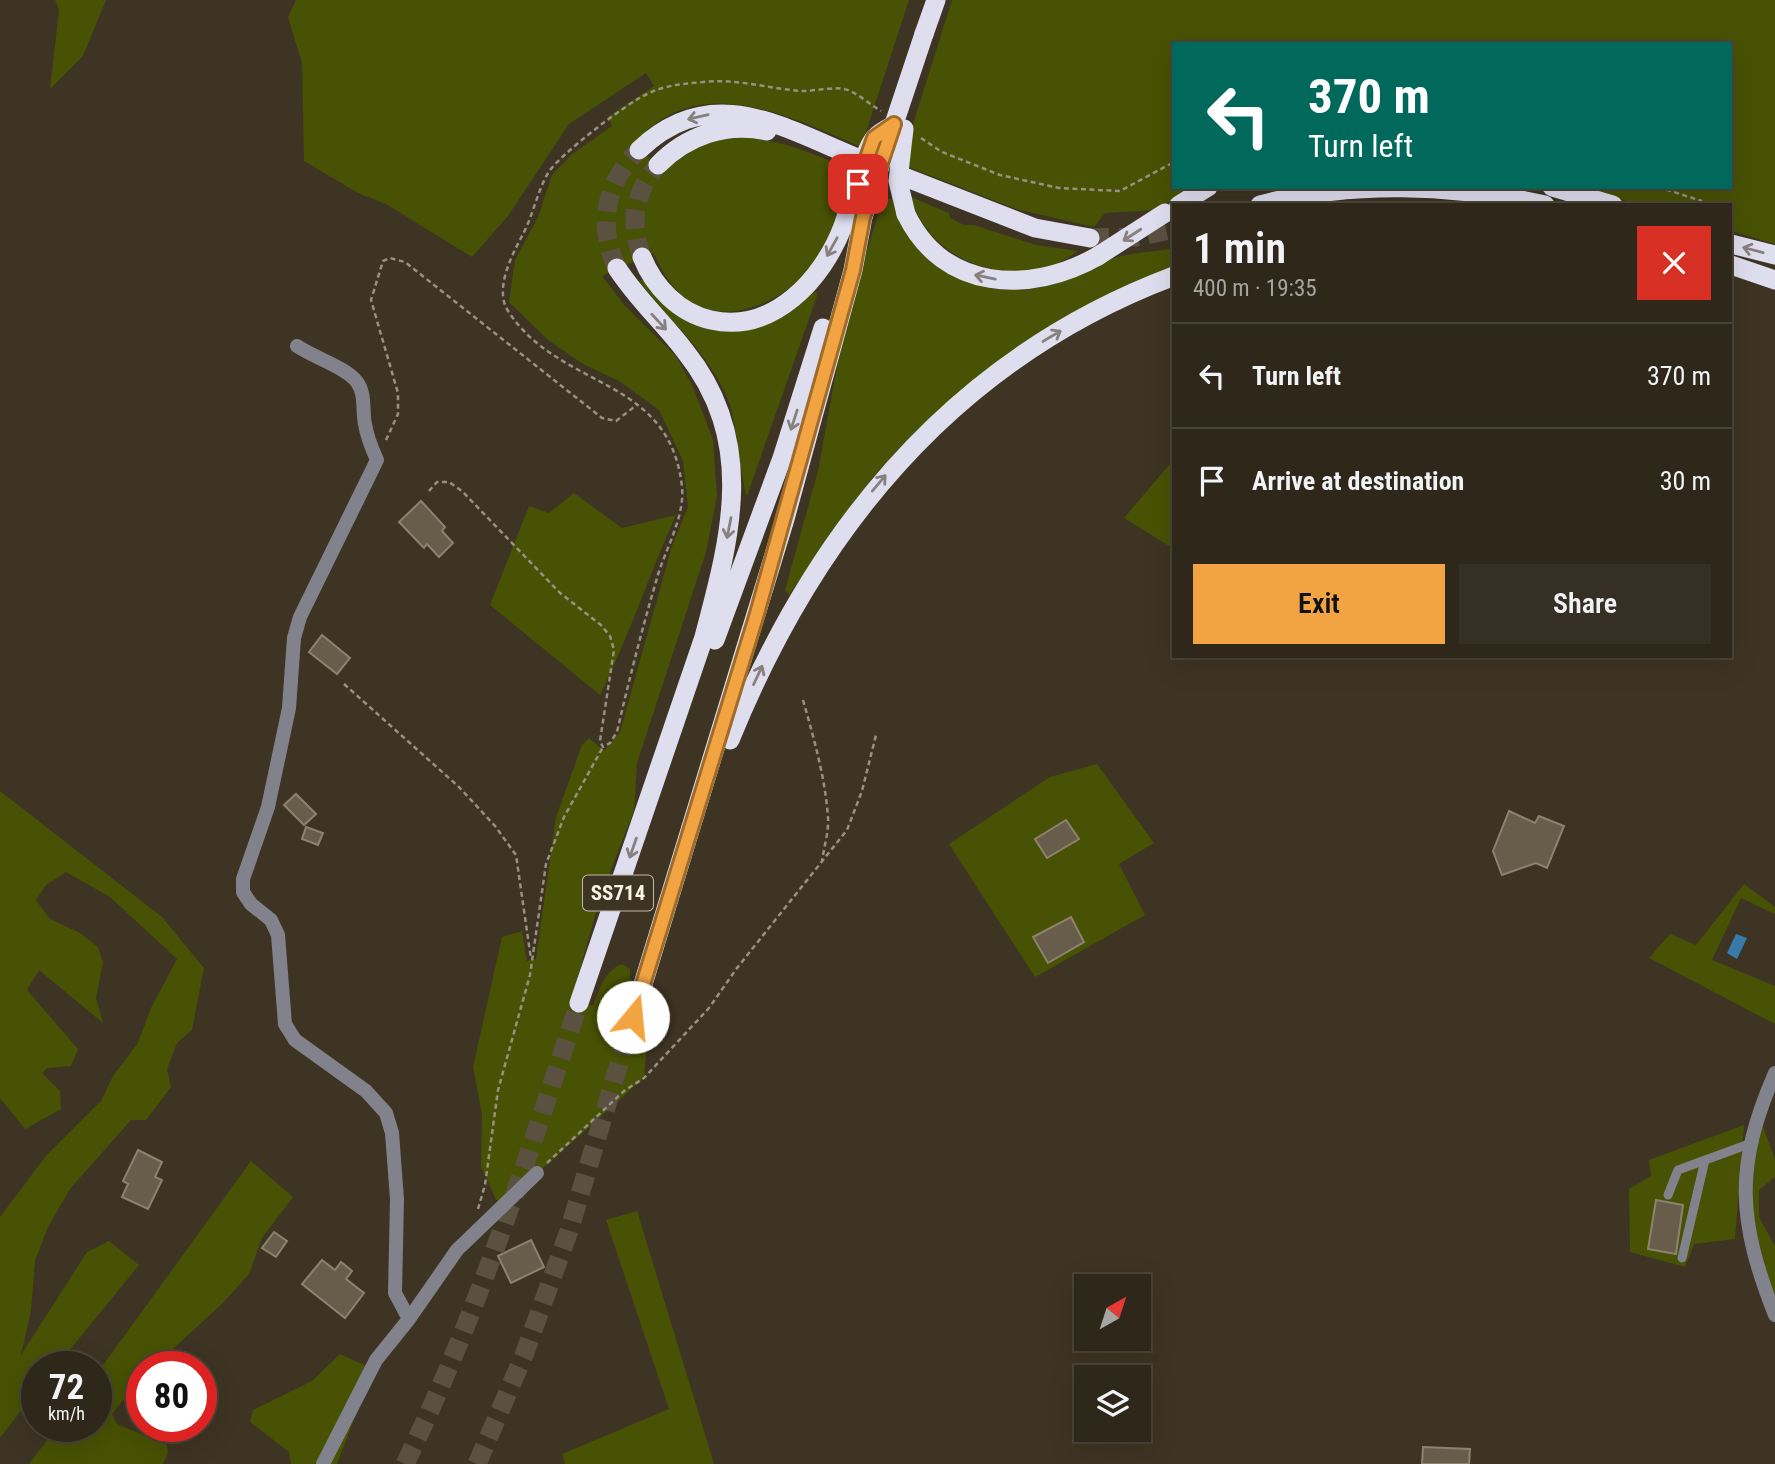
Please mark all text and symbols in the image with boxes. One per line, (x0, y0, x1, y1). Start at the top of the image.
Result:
text: 370 m (1308, 68, 1430, 125)
icon: left (1193, 70, 1284, 161)
one-way arrow (687, 111, 710, 124)
text: Turn left (1308, 127, 1413, 165)
pin (828, 154, 888, 214)
icon: arrive (839, 165, 877, 203)
text: 1 min (1193, 224, 1286, 273)
button: close (1637, 226, 1711, 300)
one-way arrow (1122, 228, 1142, 242)
one-way arrow (825, 236, 838, 257)
one-way arrow (1742, 242, 1764, 255)
one-way arrow (974, 270, 997, 283)
text: 400 m · 19:35 (1193, 275, 1317, 302)
one-way arrow (651, 313, 667, 331)
one-way arrow (1041, 329, 1061, 343)
icon: left (1193, 357, 1231, 395)
text: Turn left (1252, 361, 1341, 391)
text: 370 m (1647, 361, 1711, 391)
one-way arrow (786, 409, 799, 431)
icon: arrive (1193, 462, 1231, 500)
text: Arrive at destination (1252, 466, 1464, 496)
text: 30 m (1660, 466, 1711, 496)
one-way arrow (871, 474, 887, 492)
one-way arrow (722, 516, 735, 539)
button: Exit (1193, 564, 1445, 644)
button: Share (1459, 564, 1711, 644)
one-way arrow (752, 665, 765, 686)
one-way arrow (626, 837, 639, 859)
road number: SS714 (583, 876, 653, 910)
position arrow (596, 980, 670, 1054)
north arrow (1074, 1274, 1152, 1351)
map controls (1074, 1274, 1151, 1442)
speed limit sign: 80 (126, 1351, 217, 1442)
button: layers (1074, 1365, 1151, 1442)
text: 72 (49, 1367, 84, 1408)
text: km/h (48, 1403, 85, 1424)

